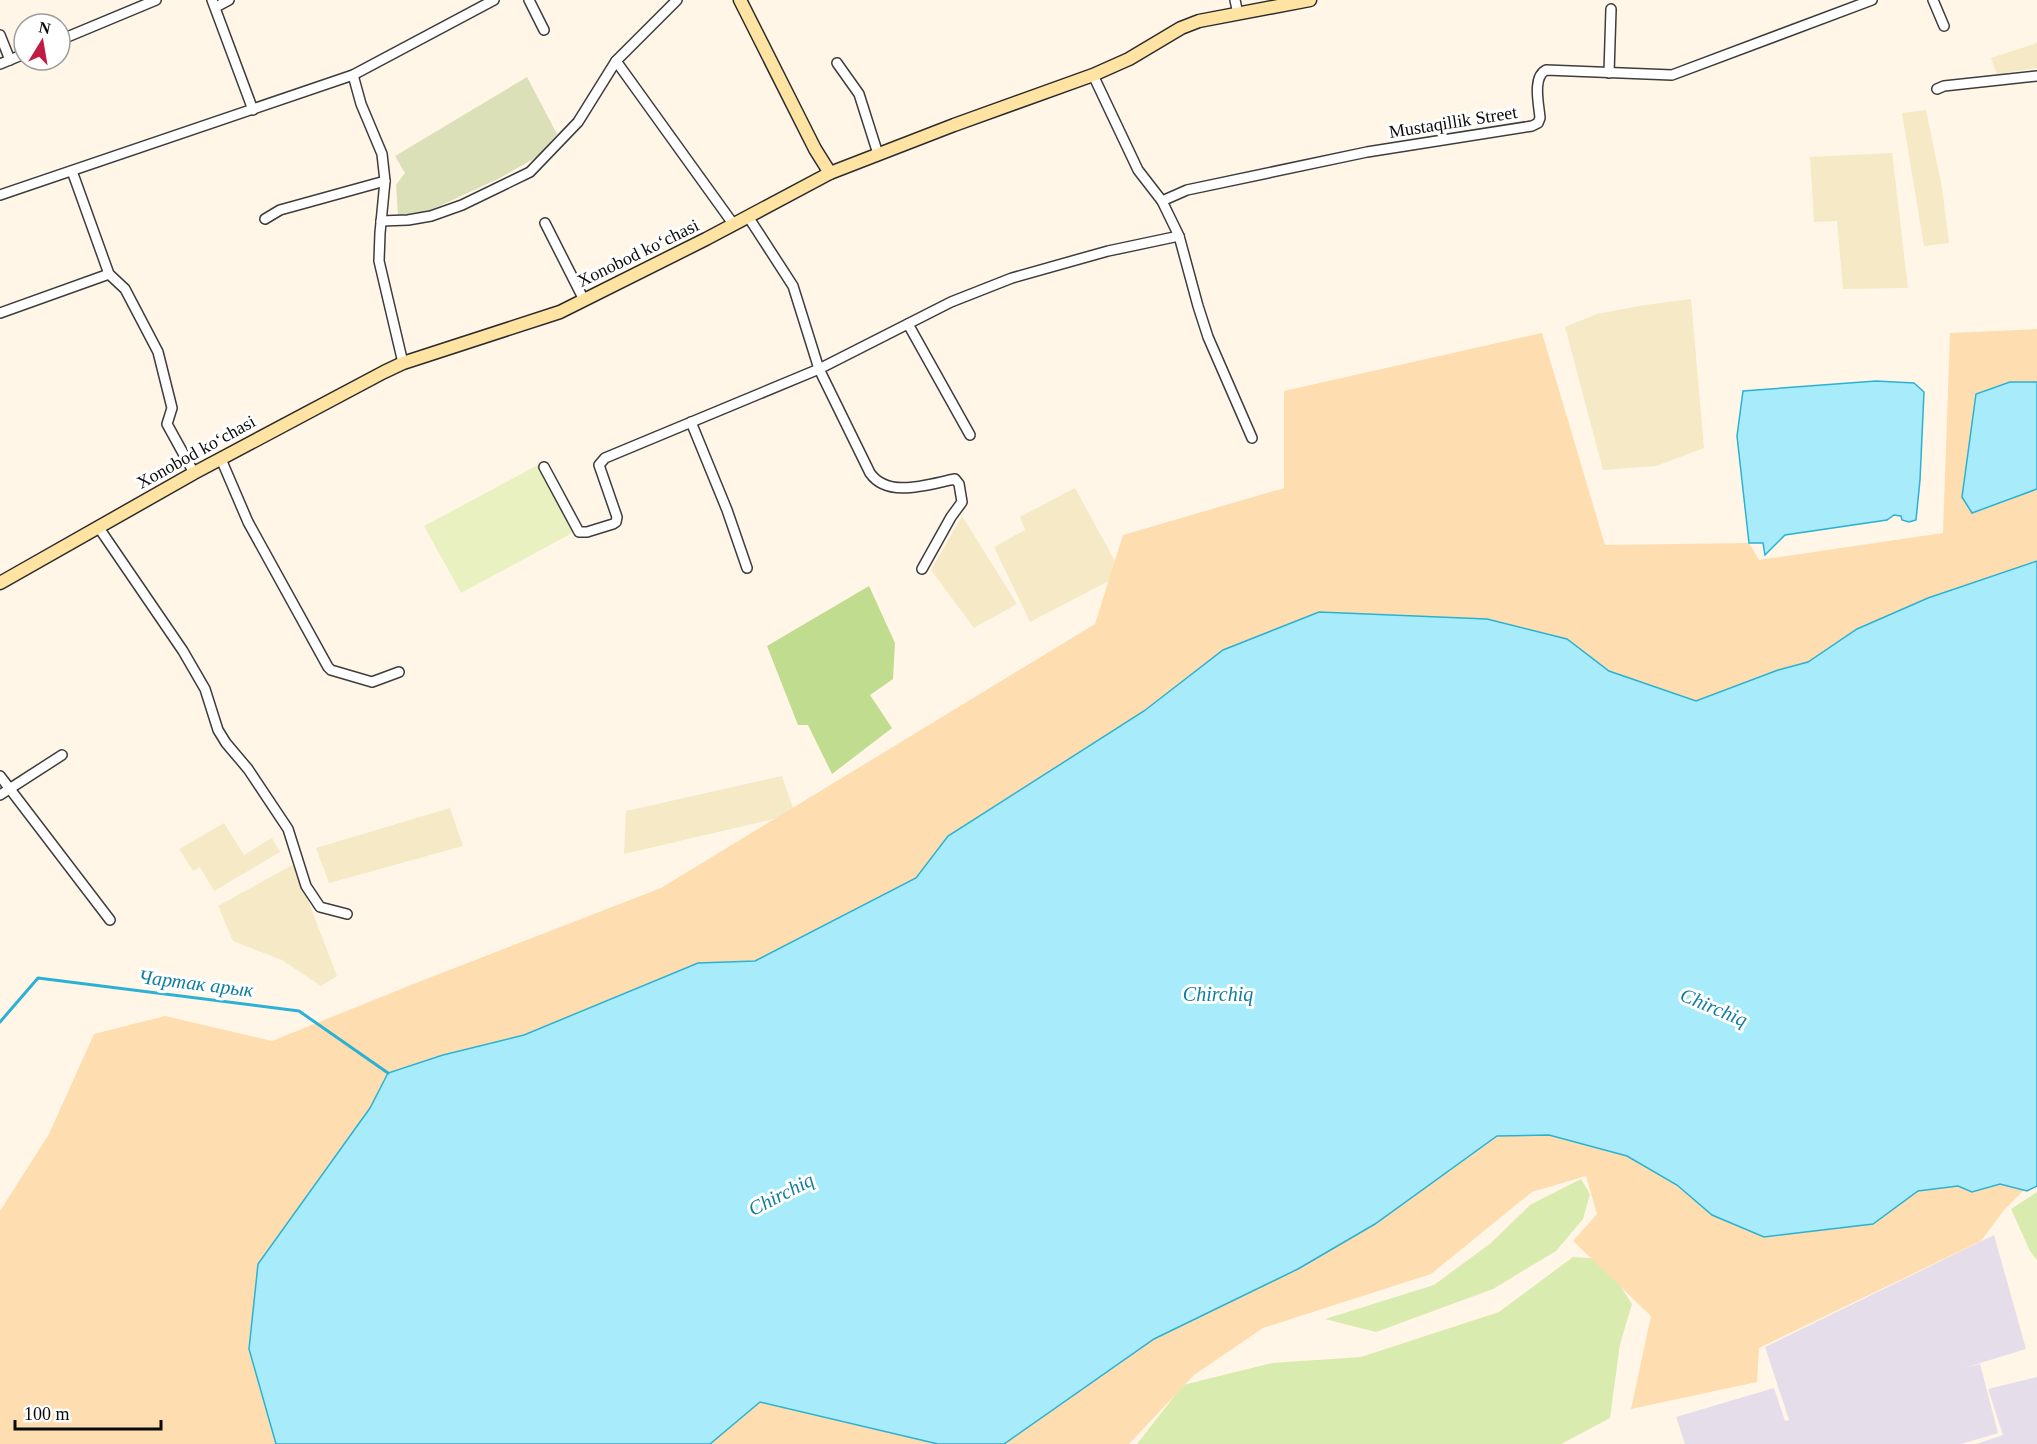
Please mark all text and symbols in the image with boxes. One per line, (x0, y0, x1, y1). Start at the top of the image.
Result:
north arrow (12, 12, 72, 72)
text: N (37, 18, 52, 37)
street label: Mustaqillik Street (1387, 102, 1519, 142)
street label: Xonobod koʻchasi (574, 215, 702, 291)
street label: Xonobod koʻchasi (133, 411, 259, 493)
water label: Чартак арык (137, 965, 255, 1002)
water label: Chirchiq (1183, 983, 1253, 1006)
water label: Chirchiq (1677, 983, 1751, 1032)
water label: Chirchiq (745, 1168, 818, 1221)
scale bar (15, 1393, 160, 1431)
text: 100 m (24, 1404, 70, 1424)

